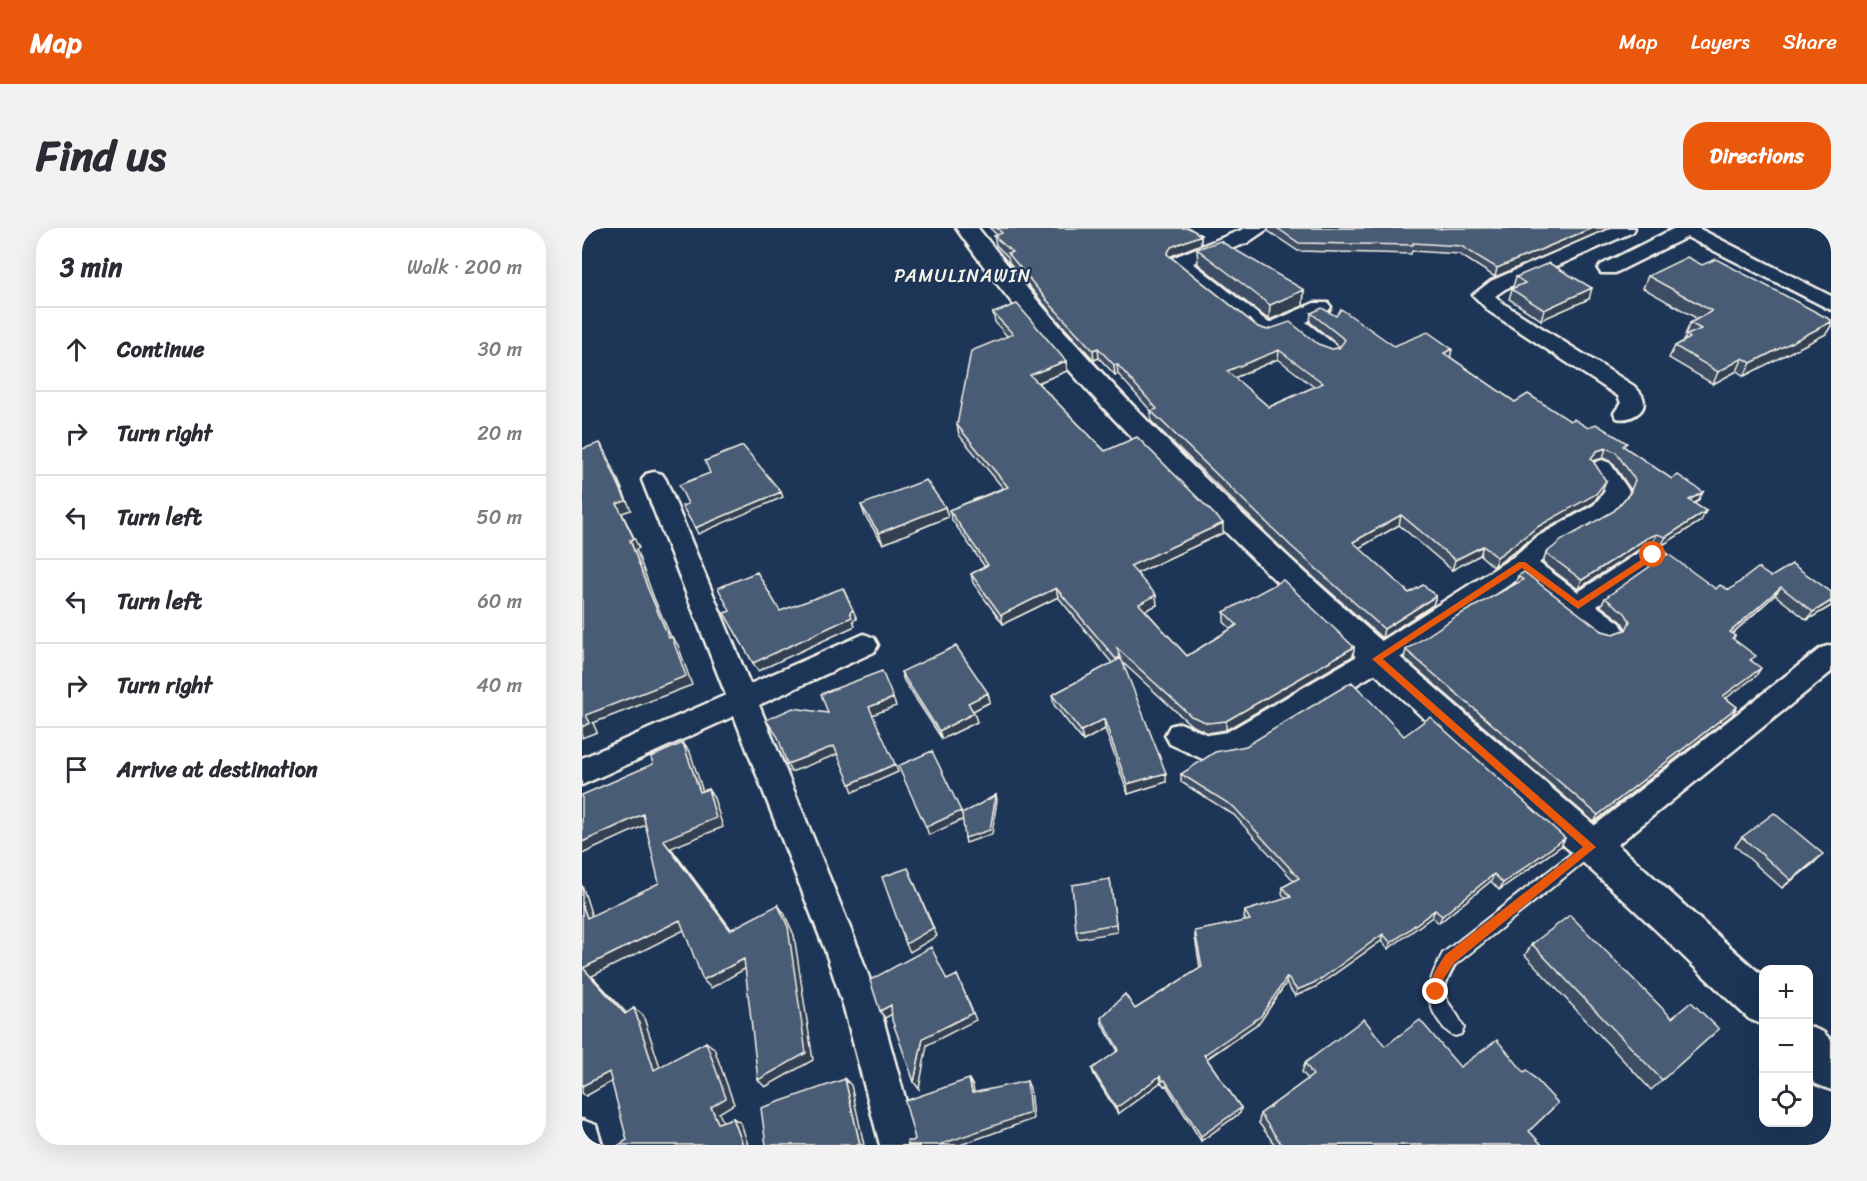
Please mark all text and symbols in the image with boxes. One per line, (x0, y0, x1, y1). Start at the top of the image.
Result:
text: Map (30, 18, 82, 67)
text: Map (1619, 23, 1658, 61)
text: Layers (1691, 23, 1750, 61)
text: Share (1783, 23, 1837, 61)
text: Find us (36, 119, 166, 193)
button: Directions (1683, 122, 1831, 190)
text: 3 min (60, 244, 122, 290)
text: Walk · 200 m (407, 250, 522, 285)
district label: PAMULINAWIN (894, 260, 1032, 292)
text: Continue (117, 330, 205, 369)
text: 30 m (478, 332, 522, 367)
icon: ahead (60, 333, 93, 366)
text: Turn right (117, 414, 212, 453)
text: 20 m (477, 416, 522, 451)
icon: right (60, 417, 93, 450)
text: Turn left (117, 498, 202, 537)
text: 50 m (477, 500, 522, 535)
icon: left (60, 501, 93, 534)
route start (1639, 541, 1665, 567)
text: Turn left (117, 582, 202, 621)
text: 60 m (477, 584, 522, 619)
icon: left (60, 585, 93, 618)
text: Turn right (117, 666, 212, 705)
text: 40 m (476, 668, 522, 703)
icon: right (60, 669, 93, 702)
text: Arrive at destination (117, 750, 318, 789)
icon: arrive (60, 753, 93, 786)
map controls (1759, 965, 1813, 1127)
button: + (1759, 965, 1813, 1019)
route end (1422, 978, 1448, 1004)
button: − (1759, 1019, 1813, 1073)
button: locate (1759, 1073, 1813, 1127)

